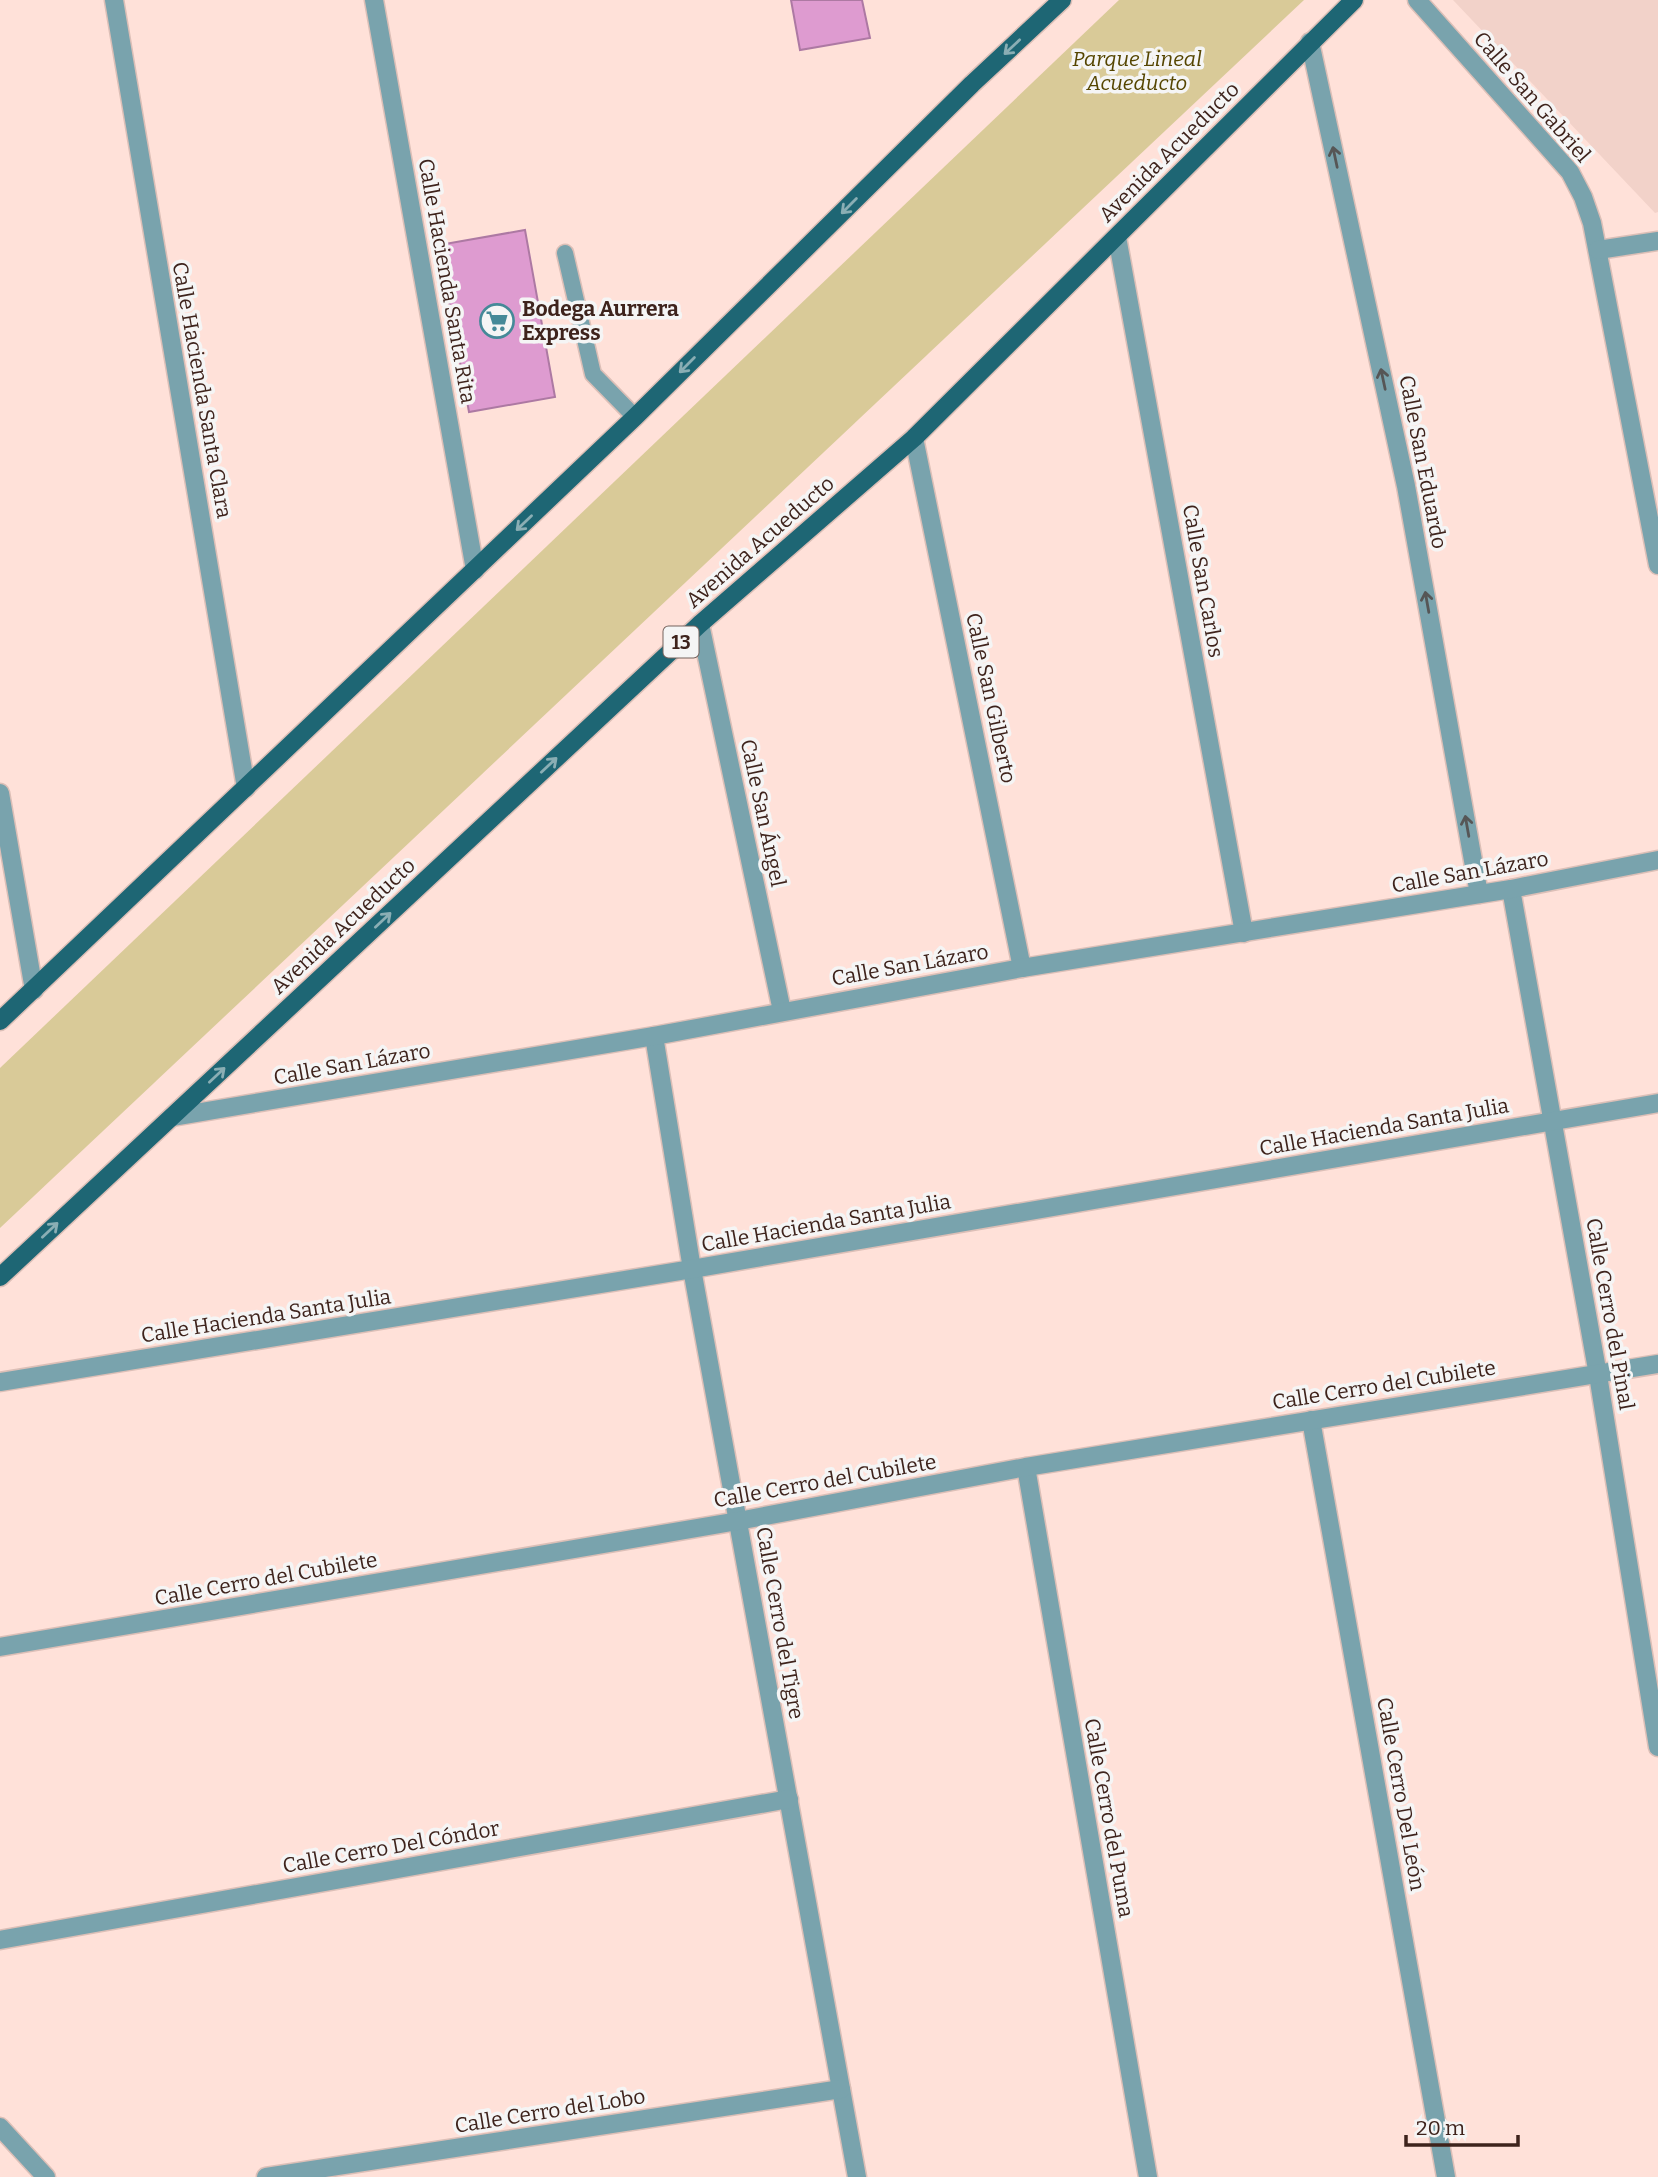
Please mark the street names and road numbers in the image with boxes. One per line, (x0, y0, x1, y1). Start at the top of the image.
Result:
street label: Calle San Gabriel (1468, 26, 1596, 168)
street label: Avenida Acueducto (1093, 76, 1245, 228)
street label: Calle Hacienda Santa Rita (413, 156, 481, 406)
street label: Calle Hacienda Santa Clara (167, 260, 237, 521)
street label: Calle San Eduardo (1393, 373, 1453, 551)
street label: Avenida Acueducto (680, 470, 840, 614)
street label: Calle San Carlos (1177, 502, 1229, 660)
street label: Calle San Gilberto (960, 610, 1022, 786)
road number: 13 (664, 626, 698, 657)
street label: Calle San Ángel (735, 737, 791, 889)
street label: Calle San Lázaro (1390, 845, 1550, 899)
street label: Avenida Acueducto (265, 852, 421, 1000)
street label: Calle San Lázaro (830, 938, 990, 992)
street label: Calle San Lázaro (272, 1037, 432, 1091)
street label: Calle Hacienda Santa Julia (1257, 1092, 1511, 1162)
street label: Calle Hacienda Santa Julia (699, 1188, 953, 1258)
street label: Calle Cerro del Pinal (1580, 1216, 1640, 1412)
street label: Calle Hacienda Santa Julia (139, 1283, 393, 1349)
street label: Calle Cerro del Cubilete (1270, 1354, 1498, 1416)
street label: Calle Cerro del Cubilete (712, 1449, 938, 1513)
street label: Calle Cerro del Tigre (750, 1525, 810, 1721)
street label: Calle Cerro del Cubilete (153, 1547, 379, 1611)
street label: Calle Cerro Del León (1371, 1695, 1431, 1893)
street label: Calle Cerro del Puma (1079, 1716, 1139, 1920)
street label: Calle Cerro Del Cóndor (281, 1815, 501, 1879)
street label: Calle Cerro del Lobo (453, 2083, 647, 2139)

